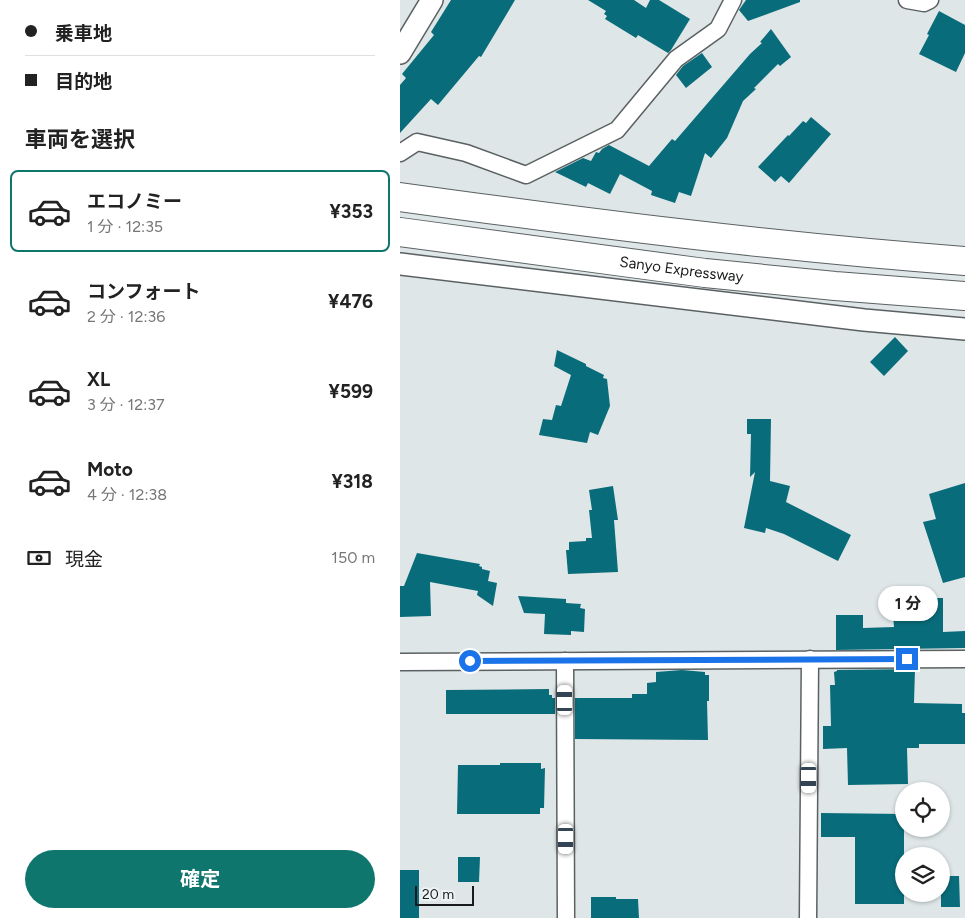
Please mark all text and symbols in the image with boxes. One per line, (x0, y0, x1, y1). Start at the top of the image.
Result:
text: 乗車地 (55, 22, 112, 45)
text: 目的地 (55, 70, 112, 93)
text: 車両を選択 (25, 126, 135, 153)
icon: car (27, 189, 72, 234)
text: エコノミー (87, 190, 182, 213)
text: ¥353 (330, 200, 373, 223)
text: 1 分 · 12:35 (87, 217, 163, 236)
street label: Sanyo Expressway (619, 253, 744, 286)
icon: car (27, 279, 72, 324)
text: コンフォート (87, 280, 200, 303)
text: ¥476 (328, 290, 373, 313)
text: 2 分 · 12:36 (87, 307, 165, 326)
text: XL (87, 368, 110, 391)
icon: car (27, 369, 72, 414)
text: ¥599 (329, 380, 373, 403)
text: 3 分 · 12:37 (87, 395, 165, 414)
text: Moto (87, 458, 133, 481)
icon: car (27, 459, 72, 504)
text: ¥318 (331, 470, 373, 493)
text: 4 分 · 12:38 (87, 485, 167, 504)
icon: cash (25, 544, 53, 572)
text: 現金 (65, 548, 103, 571)
text: 150 m (331, 548, 375, 567)
callout: 1 分 (877, 586, 937, 622)
text: 1 分 (895, 594, 921, 613)
route end (896, 648, 918, 670)
route start (459, 650, 481, 672)
car (557, 685, 572, 715)
car (801, 763, 816, 793)
map controls (895, 782, 950, 902)
button: locate (895, 782, 950, 837)
car (558, 824, 573, 854)
button: layers (895, 847, 950, 902)
button: 確定 (25, 850, 375, 908)
scale bar (415, 883, 474, 906)
text: 20 m (422, 886, 454, 903)

